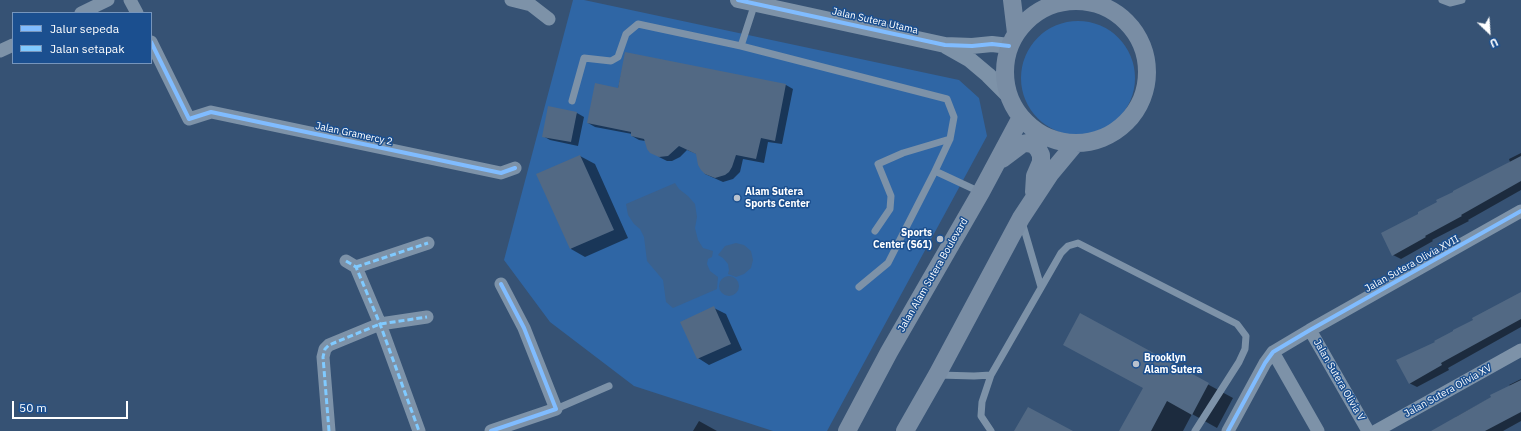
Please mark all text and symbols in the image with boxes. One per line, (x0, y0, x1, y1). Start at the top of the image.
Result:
street label: Jalan Sutera Utama (831, 5, 919, 37)
legend (12, 12, 152, 64)
north arrow (1469, 12, 1509, 52)
text: Jalur sepeda (50, 21, 119, 36)
text: U (1488, 35, 1500, 51)
text: Jalan setapak (50, 41, 125, 56)
street label: Jalan Gramercy 2 (314, 120, 394, 148)
place label: Alam Sutera Sports Center (745, 186, 810, 210)
marker: Alam Sutera Sports Center (732, 193, 742, 203)
street label: Jalan Alam Sutera Boulevard (895, 216, 971, 334)
place label: Sports Center (S61) (873, 227, 932, 250)
street label: Jalan Sutera Olivia XVII (1363, 233, 1461, 295)
marker: Sports Center (S61) (935, 234, 945, 244)
street label: Jalan Sutera Olivia V (1311, 337, 1367, 423)
place label: Brooklyn Alam Sutera (1144, 352, 1202, 376)
marker: Brooklyn Alam Sutera (1131, 359, 1141, 369)
street label: Jalan Sutera Olivia XV (1402, 362, 1494, 420)
scale bar (14, 393, 130, 419)
text: 50 m (19, 400, 47, 415)

